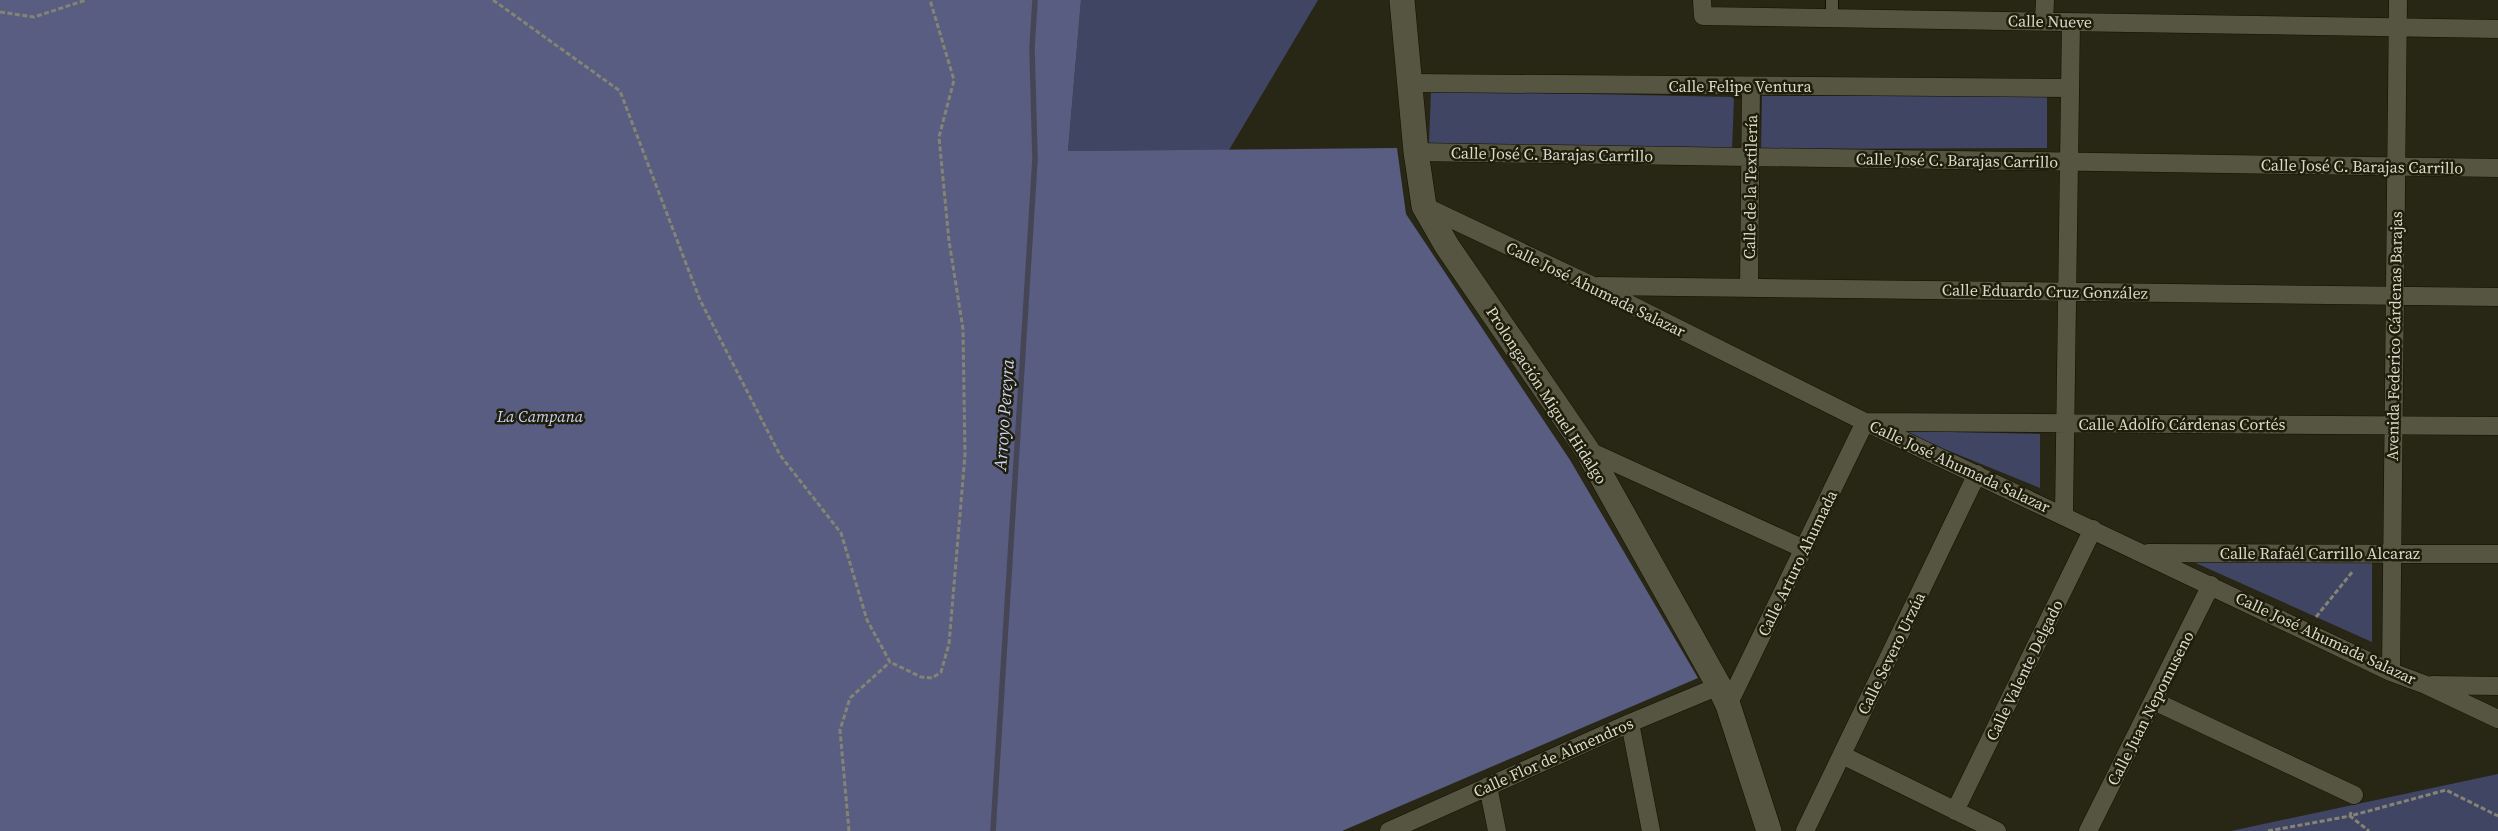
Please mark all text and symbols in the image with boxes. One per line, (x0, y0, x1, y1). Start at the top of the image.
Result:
street label: Calle Nueve (2008, 9, 2092, 33)
street label: Calle Felipe Ventura (1668, 75, 1812, 97)
street label: Calle de la Textilería (1738, 114, 1762, 259)
street label: Calle José C. Barajas Carrillo (1451, 141, 1654, 167)
street label: Calle José C. Barajas Carrillo (1856, 147, 2059, 173)
street label: Calle José C. Barajas Carrillo (2261, 153, 2464, 179)
street label: Avenida Federico Cárdenas Barajas (2381, 211, 2407, 461)
street label: Calle José Ahumada Salazar (1503, 236, 1690, 342)
street label: Calle Eduardo Cruz González (1942, 278, 2148, 304)
street label: Prolongación Miguel Hidalgo (1481, 302, 1613, 488)
water label: Arroyo Pereyra (987, 358, 1020, 473)
park label: La Campana (496, 405, 584, 427)
street label: Calle Adolfo Cárdenas Cortés (2078, 413, 2286, 435)
street label: Calle José Ahumada Salazar (1866, 414, 2054, 518)
street label: Calle Arturo Ahumada (1752, 485, 1842, 640)
street label: Calle Rafaél Carrillo Alcaraz (2220, 542, 2420, 564)
street label: Calle José Ahumada Salazar (2232, 586, 2420, 690)
street label: Calle Severo Urzúa (1852, 587, 1931, 718)
street label: Calle Valente Delgado (1980, 596, 2068, 744)
street label: Calle Juan Nepomuseno (2101, 627, 2199, 789)
street label: Calle Flor de Almendros (1469, 712, 1637, 802)

